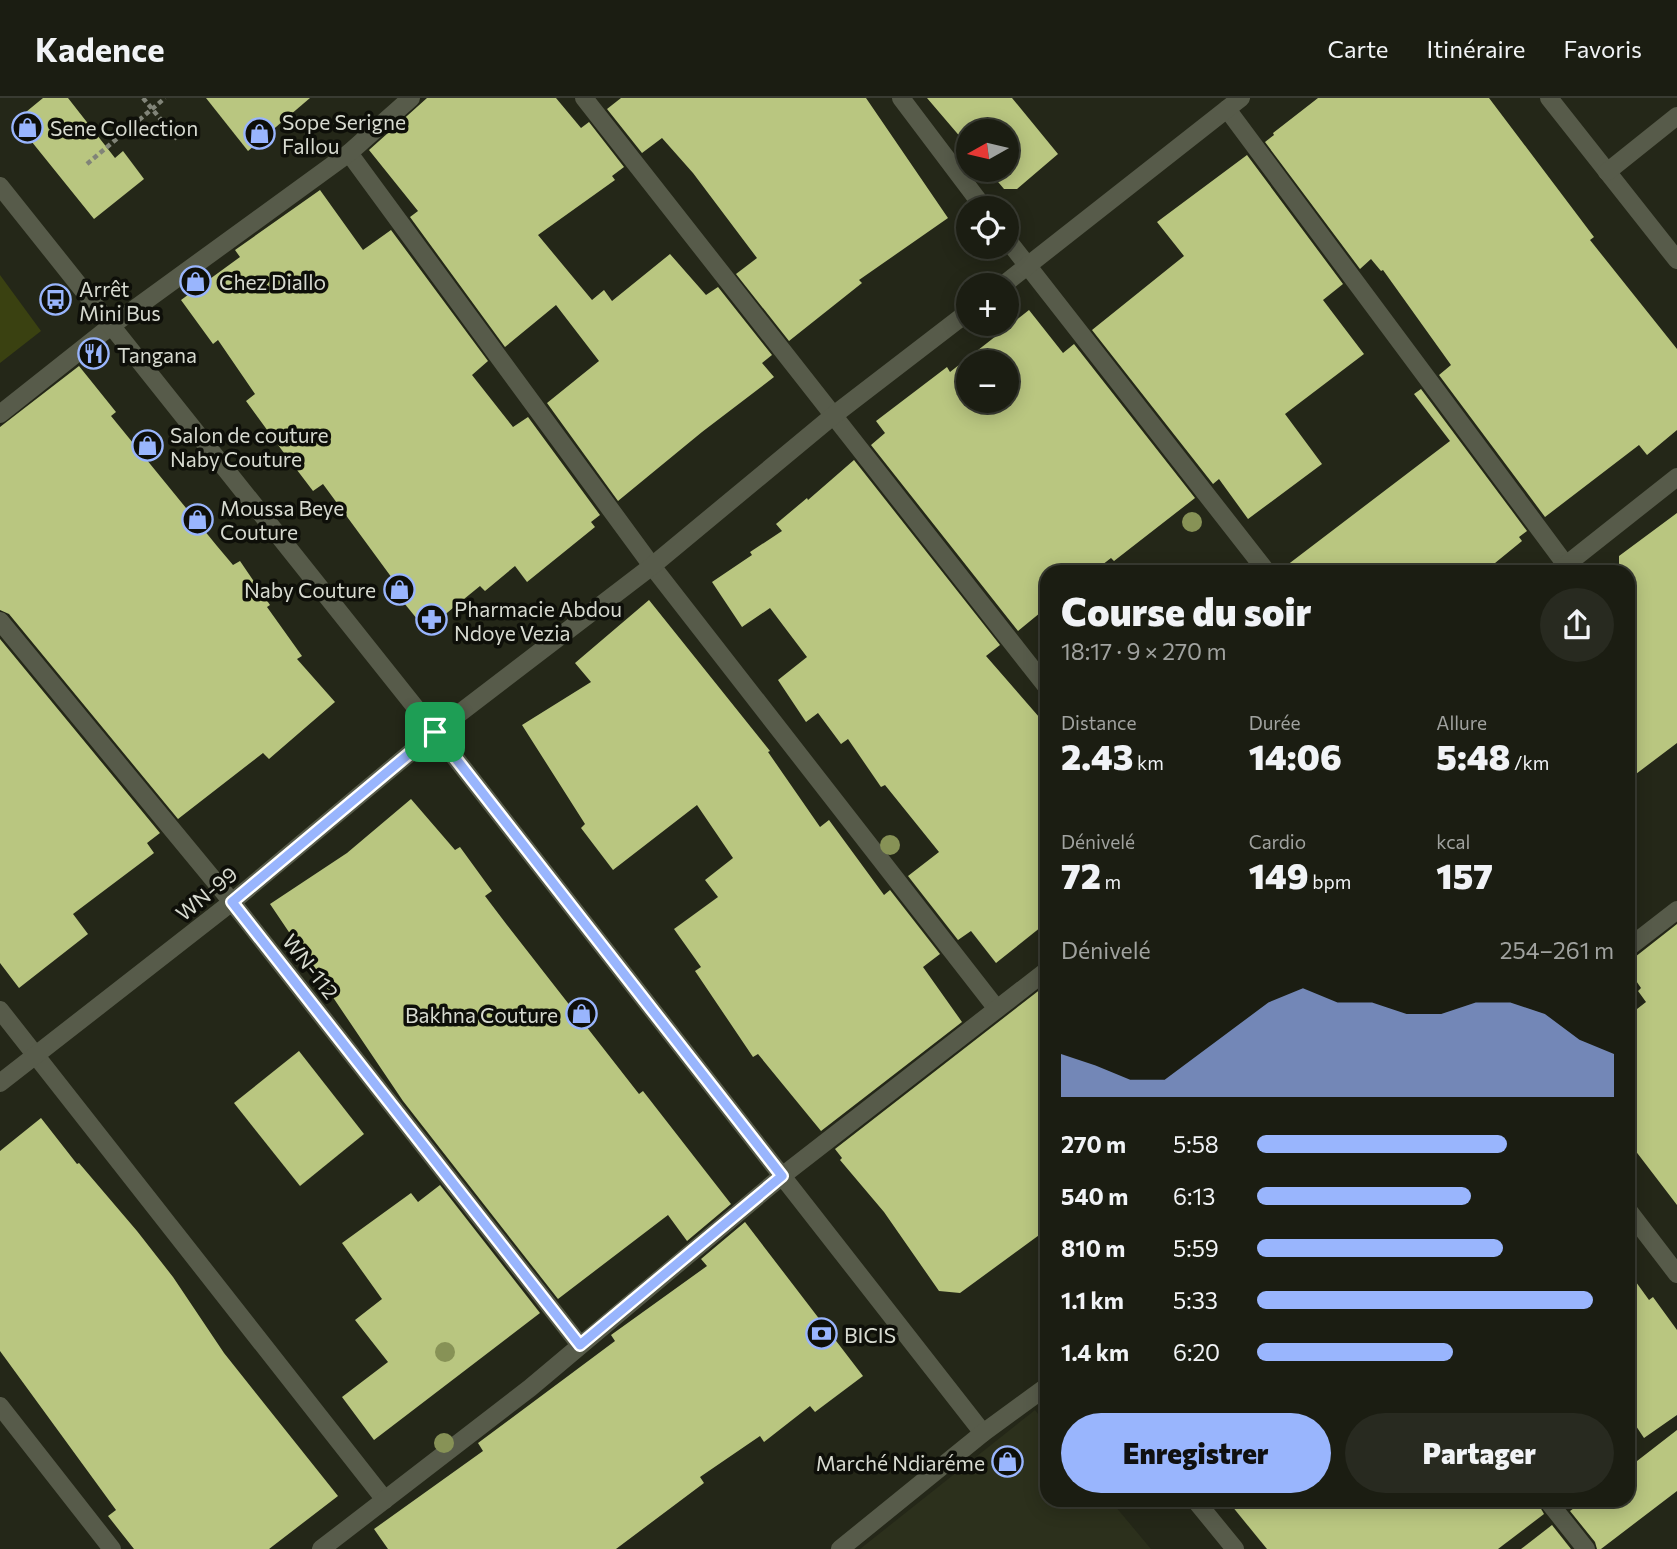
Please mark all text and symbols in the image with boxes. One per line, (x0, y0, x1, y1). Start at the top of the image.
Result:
text: Kadence (35, 28, 165, 69)
text: Carte (1328, 34, 1389, 63)
text: Itinéraire (1427, 34, 1526, 63)
text: Favoris (1564, 34, 1642, 63)
place label: Sope Serigne Fallou (282, 109, 406, 158)
shop icon: Sene Collection (10, 110, 44, 144)
place label: Sene Collection (50, 115, 198, 140)
shop icon: Sope Serigne Fallou (242, 116, 276, 150)
north arrow (956, 119, 1018, 182)
map controls (956, 119, 1019, 413)
button: locate (956, 196, 1019, 259)
shop icon: Chez Diallo (179, 264, 213, 298)
place label: Chez Diallo (219, 269, 326, 294)
button: + (956, 273, 1019, 336)
place label: Arrêt Mini Bus (79, 276, 161, 325)
bus stop icon: Arrêt Mini Bus (39, 283, 73, 317)
restaurant icon: Tangana (77, 337, 111, 371)
place label: Tangana (117, 342, 197, 367)
button: − (956, 350, 1019, 413)
place label: Salon de couture Naby Couture (170, 422, 329, 471)
shop icon: Salon de couture Naby Couture (130, 429, 164, 463)
place label: Moussa Beye Couture (220, 495, 344, 544)
shop icon: Moussa Beye Couture (180, 502, 214, 536)
shop icon: Naby Couture (382, 572, 416, 606)
place label: Naby Couture (244, 577, 376, 602)
text: Course du soir (1061, 587, 1312, 634)
button: share (1540, 588, 1614, 662)
place label: Pharmacie Abdou Ndoye Vezia (454, 596, 622, 645)
pharmacy icon: Pharmacie Abdou Ndoye Vezia (414, 603, 448, 637)
text: 18:17 · 9 × 270 m (1061, 637, 1226, 665)
pin (405, 702, 465, 762)
text: Distance (1061, 711, 1137, 734)
text: Durée (1249, 711, 1301, 734)
text: Allure (1436, 711, 1487, 734)
icon: arrive (416, 713, 454, 751)
text: 2.43 (1061, 734, 1133, 777)
text: 14:06 (1249, 734, 1342, 777)
text: 5:48 (1436, 734, 1510, 777)
text: km (1133, 751, 1164, 774)
text: /km (1510, 751, 1549, 774)
text: Dénivelé (1061, 830, 1135, 853)
text: Cardio (1249, 830, 1306, 853)
text: kcal (1436, 830, 1470, 853)
text: 72 (1061, 853, 1101, 896)
text: 149 (1249, 853, 1309, 896)
text: 157 (1436, 853, 1493, 896)
street label: WN-99 (170, 861, 242, 925)
text: m (1101, 870, 1121, 893)
text: bpm (1309, 870, 1351, 893)
street label: WN-112 (278, 928, 344, 1004)
text: Dénivelé (1061, 936, 1151, 964)
text: 254–261 m (1500, 936, 1614, 964)
shop icon: Bakhna Couture (564, 997, 598, 1031)
place label: Bakhna Couture (405, 1002, 558, 1027)
text: 270 m (1061, 1130, 1126, 1158)
text: 5:58 (1173, 1130, 1219, 1158)
text: 540 m (1061, 1182, 1128, 1210)
text: 6:13 (1173, 1182, 1215, 1210)
text: 810 m (1061, 1234, 1125, 1262)
text: 5:59 (1173, 1234, 1219, 1262)
text: 1.1 km (1061, 1286, 1124, 1314)
text: 5:33 (1173, 1286, 1218, 1314)
bank icon: BICIS (804, 1317, 838, 1351)
place label: BICIS (844, 1322, 896, 1347)
text: 1.4 km (1061, 1338, 1129, 1366)
text: 6:20 (1173, 1338, 1220, 1366)
button: Enregistrer (1061, 1413, 1331, 1493)
button: Partager (1345, 1413, 1614, 1493)
shop icon: Marché Ndiaréme (991, 1445, 1025, 1479)
place label: Marché Ndiaréme (816, 1450, 985, 1475)

